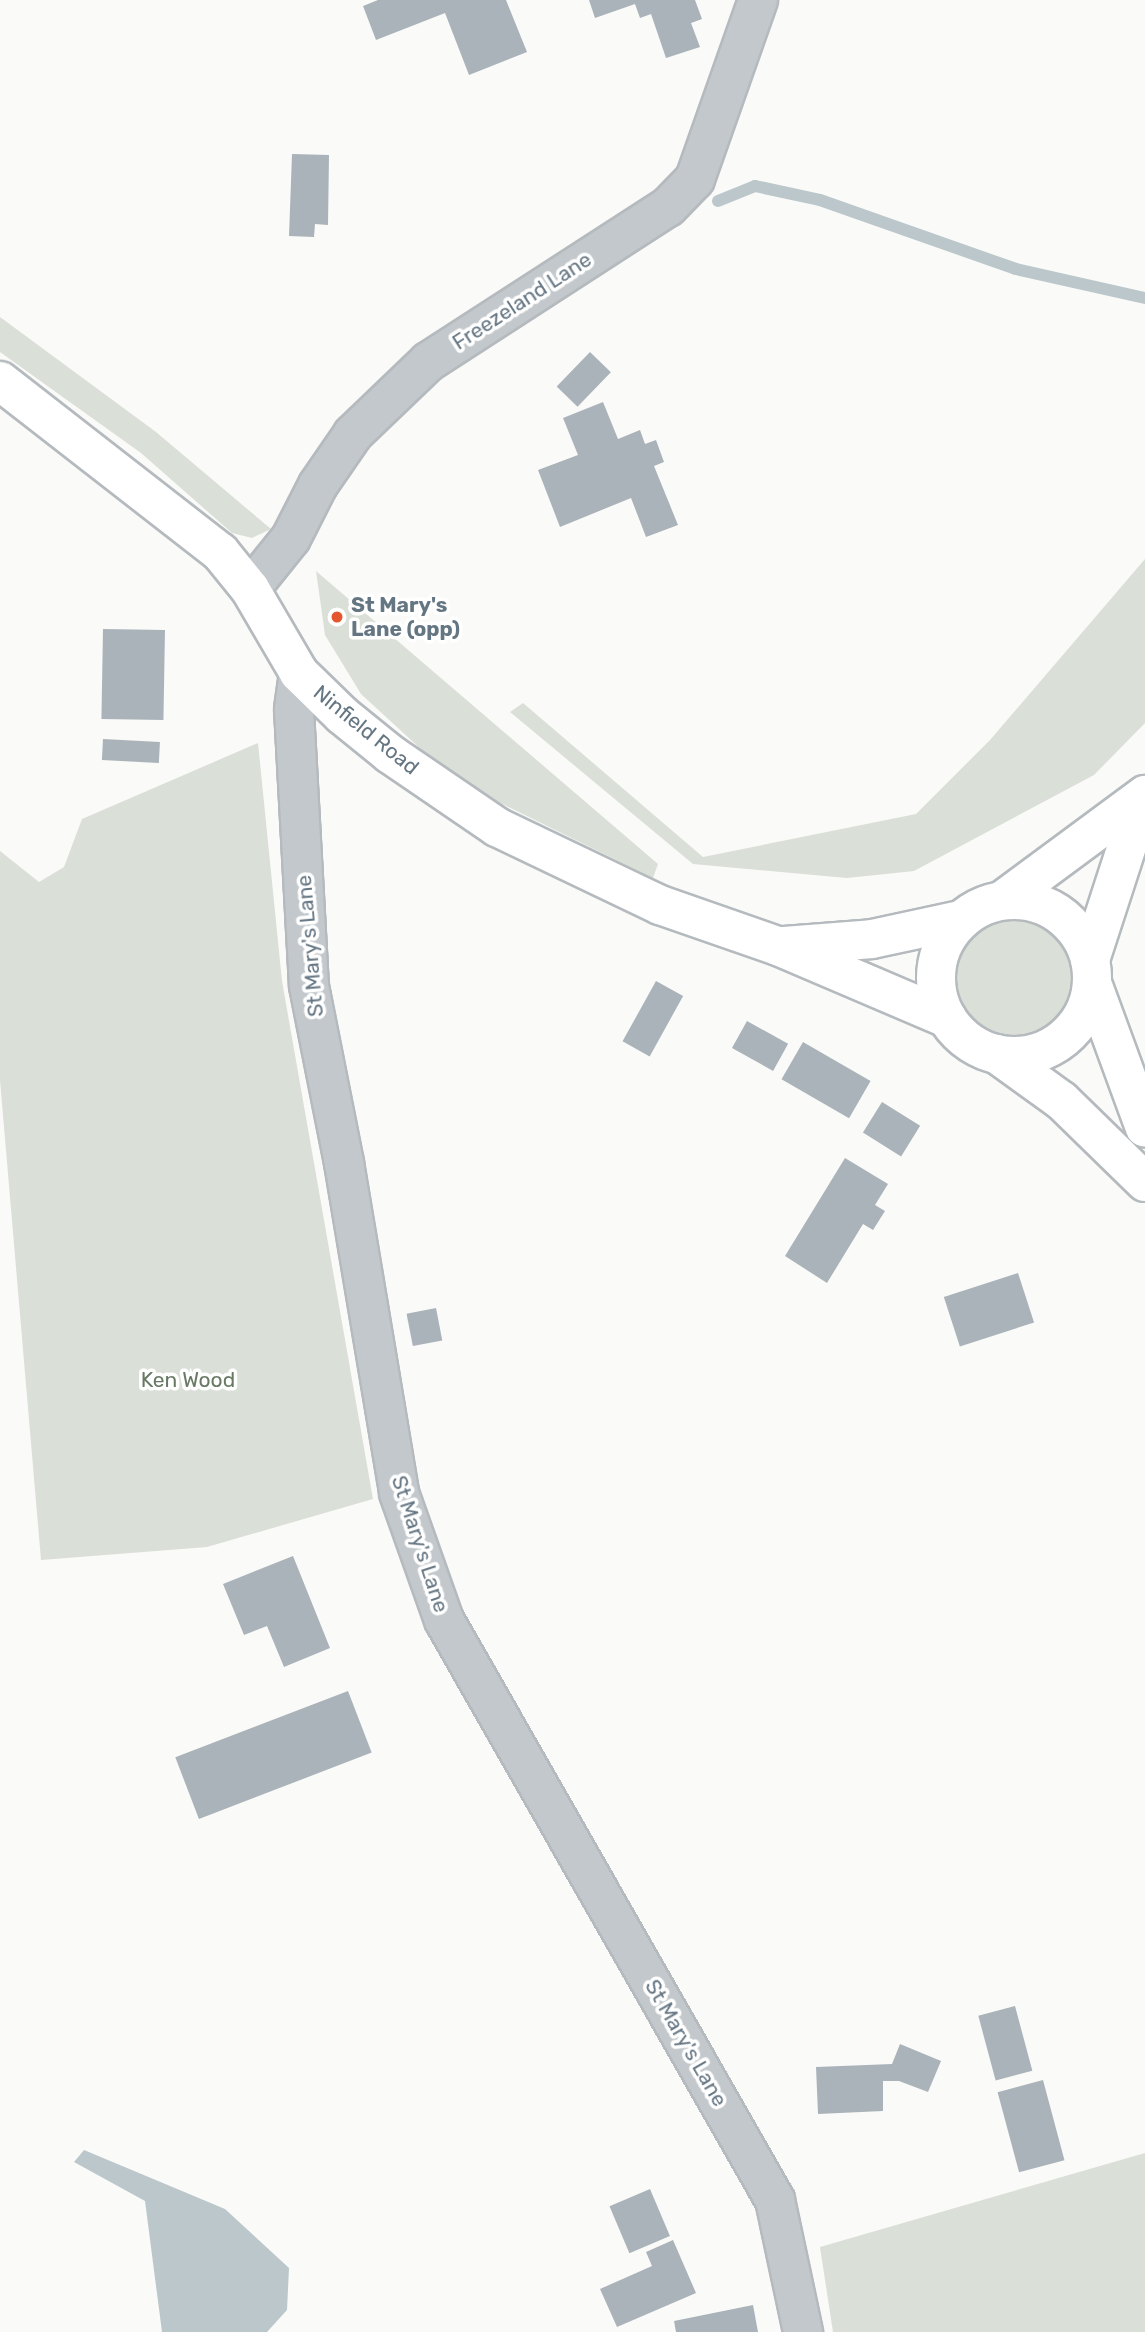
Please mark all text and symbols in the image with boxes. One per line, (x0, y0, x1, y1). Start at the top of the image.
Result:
street label: Freezeland Lane (448, 247, 596, 355)
place label: St Mary's Lane (opp) (351, 592, 460, 642)
marker: St Mary's Lane (opp) (329, 609, 345, 625)
street label: Ninfield Road (308, 680, 424, 780)
street label: St Mary's Lane (291, 874, 329, 1018)
park label: Ken Wood (141, 1367, 235, 1393)
street label: St Mary's Lane (386, 1473, 454, 1615)
street label: St Mary's Lane (640, 1975, 732, 2111)

